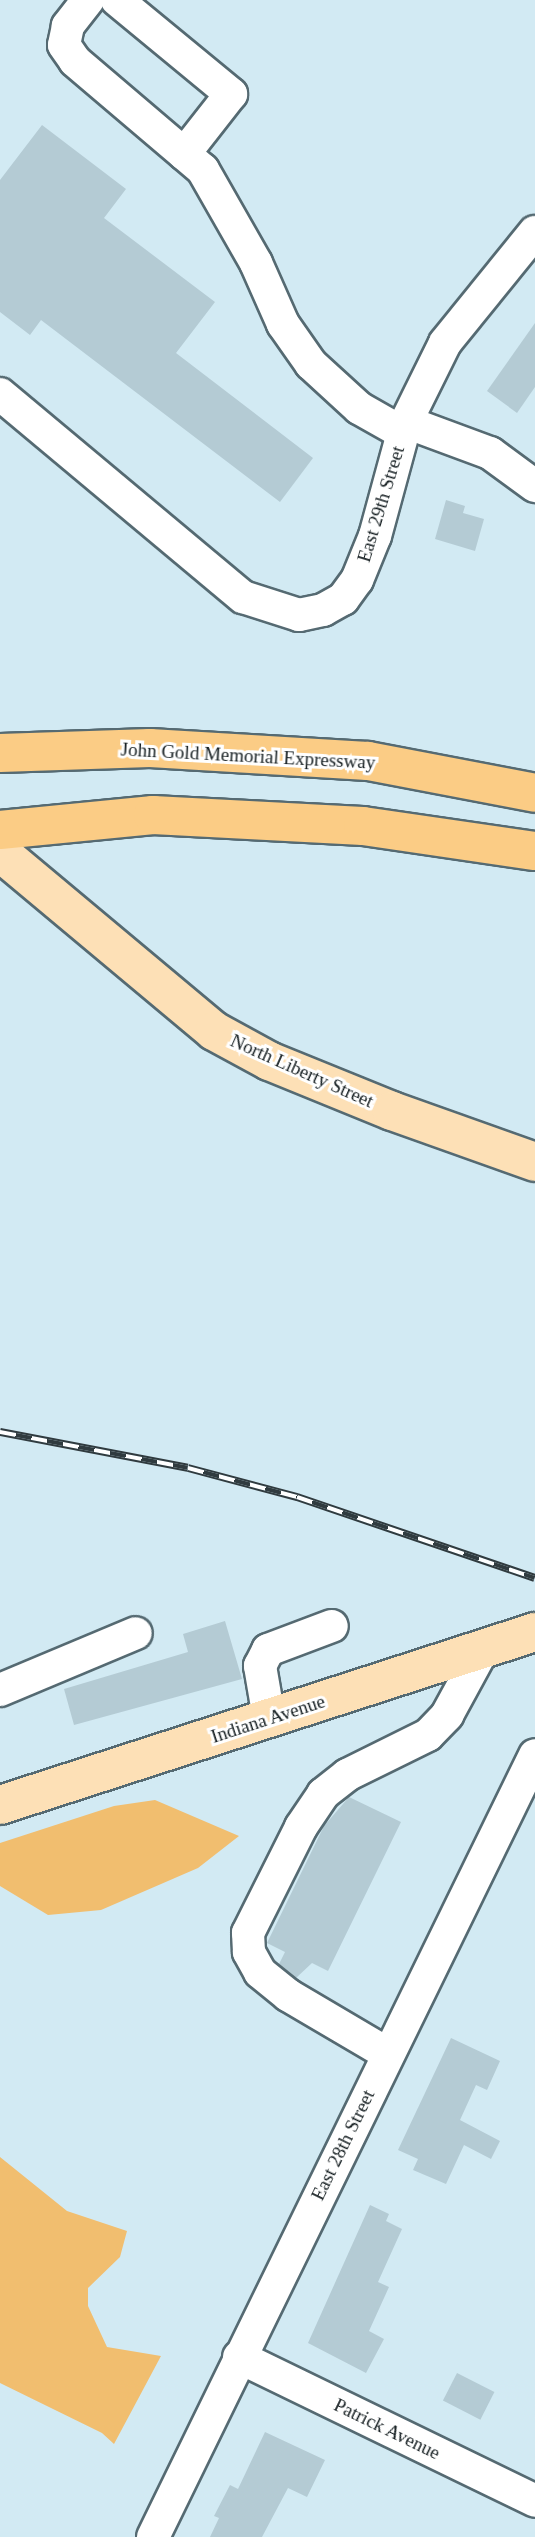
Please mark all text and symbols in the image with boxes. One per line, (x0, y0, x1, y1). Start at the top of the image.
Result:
street label: East 29th Street (353, 443, 409, 565)
street label: John Gold Memorial Expressway (120, 738, 376, 774)
street label: North Liberty Street (227, 1029, 377, 1113)
street label: Indiana Avenue (208, 1690, 328, 1748)
street label: East 28th Street (306, 2086, 380, 2204)
street label: Patrick Avenue (330, 2393, 444, 2465)

